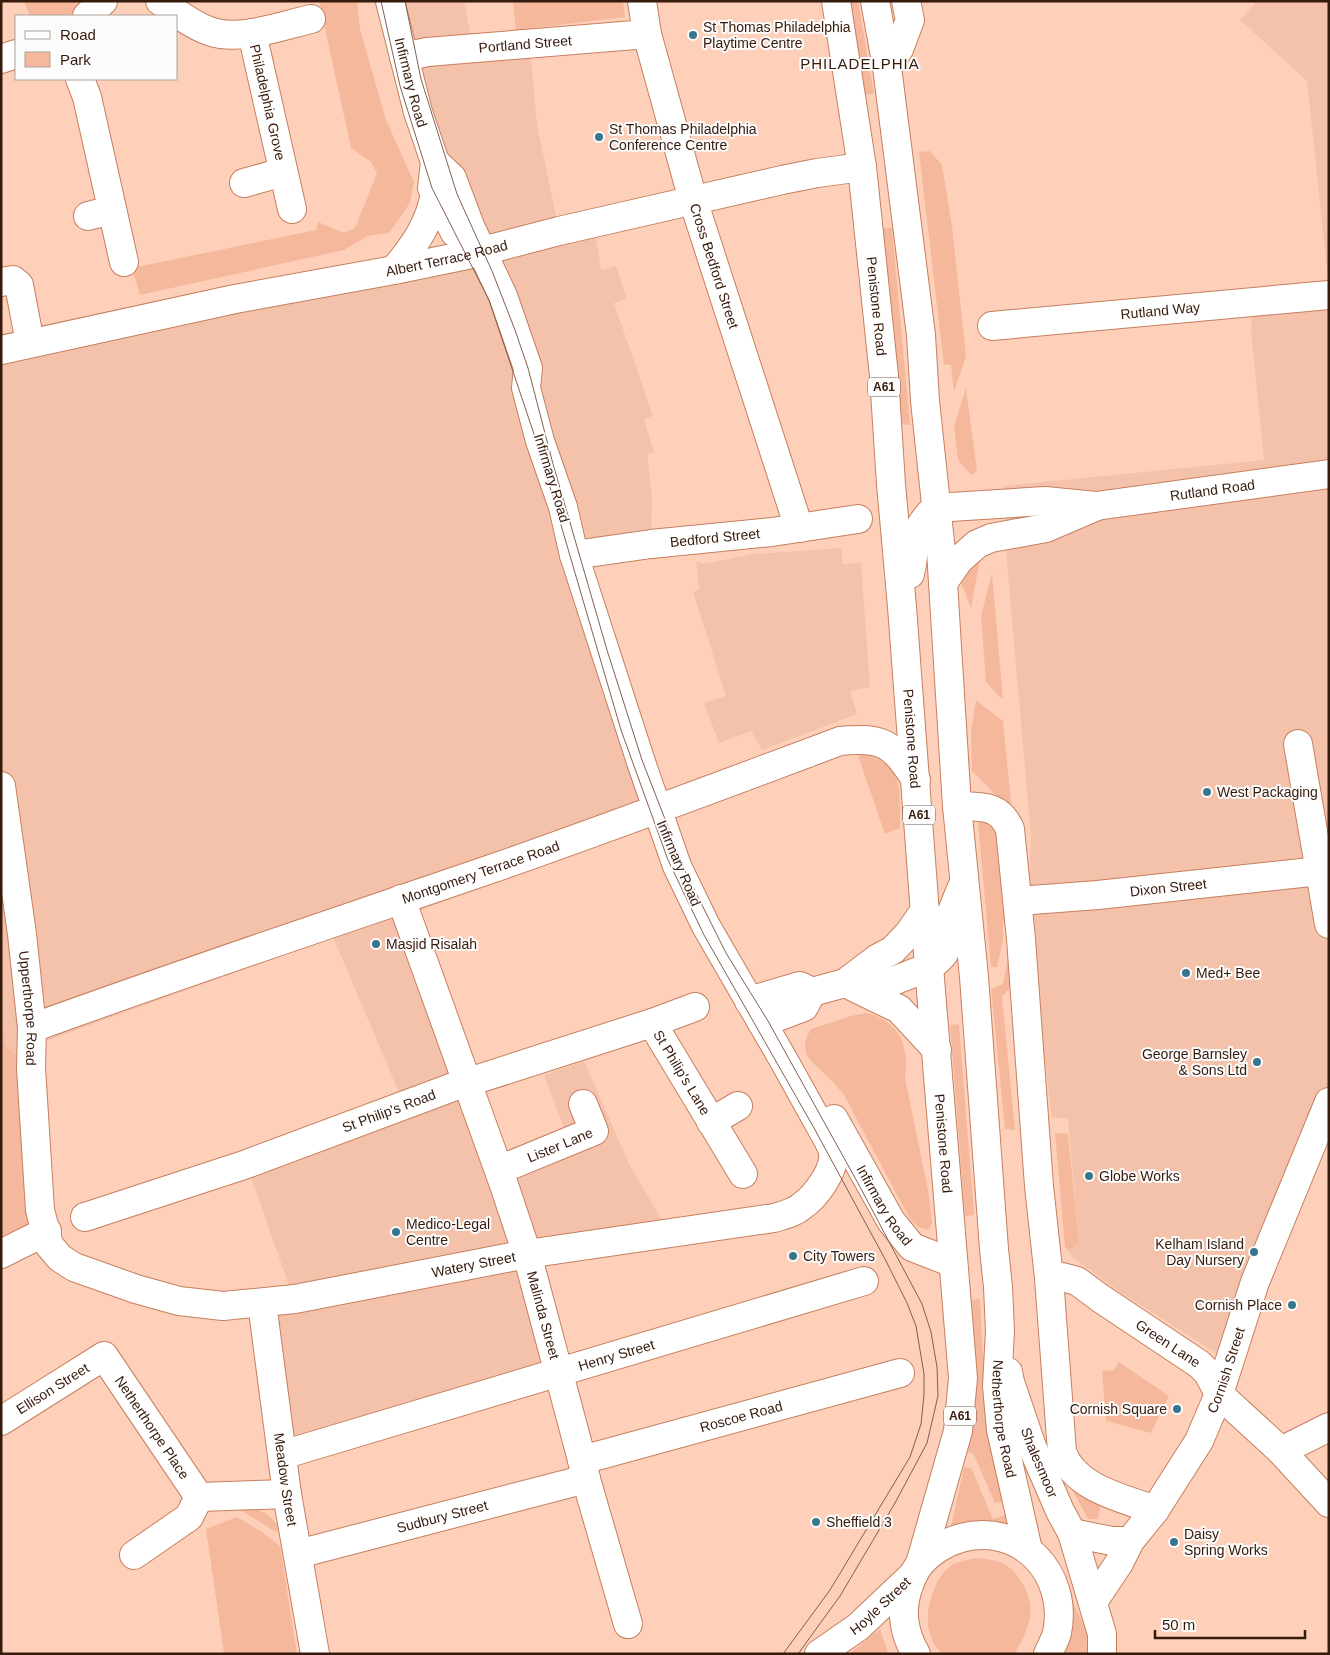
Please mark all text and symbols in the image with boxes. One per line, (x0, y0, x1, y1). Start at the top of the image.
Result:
legend (15, 15, 178, 80)
place label: St Thomas Philadelphia Playtime Centre (703, 19, 851, 51)
text: Road (60, 26, 96, 43)
marker: St Thomas Philadelphia Playtime Centre (687, 29, 699, 41)
street label: Portland Street (478, 32, 572, 56)
street label: Infirmary Road (392, 36, 431, 129)
street label: Philadelphia Grove (247, 43, 289, 162)
text: Park (60, 51, 91, 68)
district label: PHILADELPHIA (800, 55, 920, 72)
place label: St Thomas Philadelphia Conference Centre (609, 121, 757, 153)
marker: St Thomas Philadelphia Conference Centre (593, 131, 605, 143)
street label: Cross Bedford Street (687, 201, 742, 331)
street label: Albert Terrace Road (384, 237, 509, 279)
street label: Penistone Road (863, 256, 890, 357)
street label: Rutland Way (1120, 299, 1201, 322)
road number: A61 (868, 378, 900, 397)
street label: Infirmary Road (531, 432, 573, 524)
street label: Rutland Road (1169, 476, 1256, 504)
street label: Bedford Street (669, 525, 761, 550)
street label: Penistone Road (900, 688, 924, 789)
place label: West Packaging (1217, 784, 1318, 800)
marker: West Packaging (1201, 786, 1213, 798)
road number: A61 (903, 806, 935, 824)
street label: Infirmary Road (654, 818, 704, 908)
street label: Montgomery Terrace Road (400, 837, 562, 907)
street label: Dixon Street (1129, 875, 1208, 899)
place label: Masjid Risalah (386, 936, 477, 952)
marker: Masjid Risalah (370, 938, 382, 950)
street label: Upperthorpe Road (16, 950, 40, 1066)
place label: Med+ Bee (1196, 965, 1260, 981)
marker: Med+ Bee (1180, 967, 1192, 979)
street label: St Philip's Lane (650, 1027, 714, 1118)
place label: George Barnsley & Sons Ltd (1142, 1046, 1247, 1078)
marker: George Barnsley & Sons Ltd (1251, 1056, 1263, 1068)
street label: St Philip's Road (340, 1086, 438, 1136)
street label: Penistone Road (932, 1093, 956, 1194)
street label: Lister Lane (525, 1124, 595, 1166)
street label: Infirmary Road (853, 1162, 916, 1249)
place label: Globe Works (1099, 1168, 1180, 1184)
marker: Globe Works (1083, 1170, 1095, 1182)
place label: Medico-Legal Centre (406, 1216, 490, 1248)
marker: Medico-Legal Centre (390, 1226, 402, 1238)
place label: Kelham Island Day Nursery (1155, 1236, 1244, 1268)
marker: Kelham Island Day Nursery (1248, 1246, 1260, 1258)
street label: Watery Street (430, 1248, 517, 1280)
place label: City Towers (803, 1248, 875, 1264)
marker: City Towers (787, 1250, 799, 1262)
street label: Malinda Street (524, 1269, 563, 1361)
place label: Cornish Place (1195, 1297, 1282, 1313)
marker: Cornish Place (1286, 1299, 1298, 1311)
street label: Green Lane (1133, 1316, 1203, 1371)
street label: Cornish Street (1204, 1325, 1248, 1416)
street label: Henry Street (576, 1336, 656, 1374)
street label: Netherthorpe Road (989, 1359, 1020, 1479)
street label: Ellison Street (13, 1360, 92, 1417)
street label: Netherthorpe Place (112, 1373, 193, 1482)
street label: Roscoe Road (698, 1398, 784, 1435)
place label: Cornish Square (1070, 1401, 1167, 1417)
marker: Cornish Square (1171, 1403, 1183, 1415)
road number: A61 (944, 1406, 976, 1425)
street label: Shalesmoor (1018, 1425, 1061, 1500)
street label: Meadow Street (271, 1432, 301, 1528)
street label: Sudbury Street (395, 1497, 490, 1536)
place label: Sheffield 3 (826, 1514, 892, 1530)
marker: Sheffield 3 (810, 1516, 822, 1528)
place label: Daisy Spring Works (1184, 1526, 1268, 1558)
marker: Daisy Spring Works (1168, 1536, 1180, 1548)
street label: Hoyle Street (847, 1574, 914, 1638)
scale bar (1155, 1608, 1305, 1640)
text: 50 m (1162, 1616, 1195, 1633)

